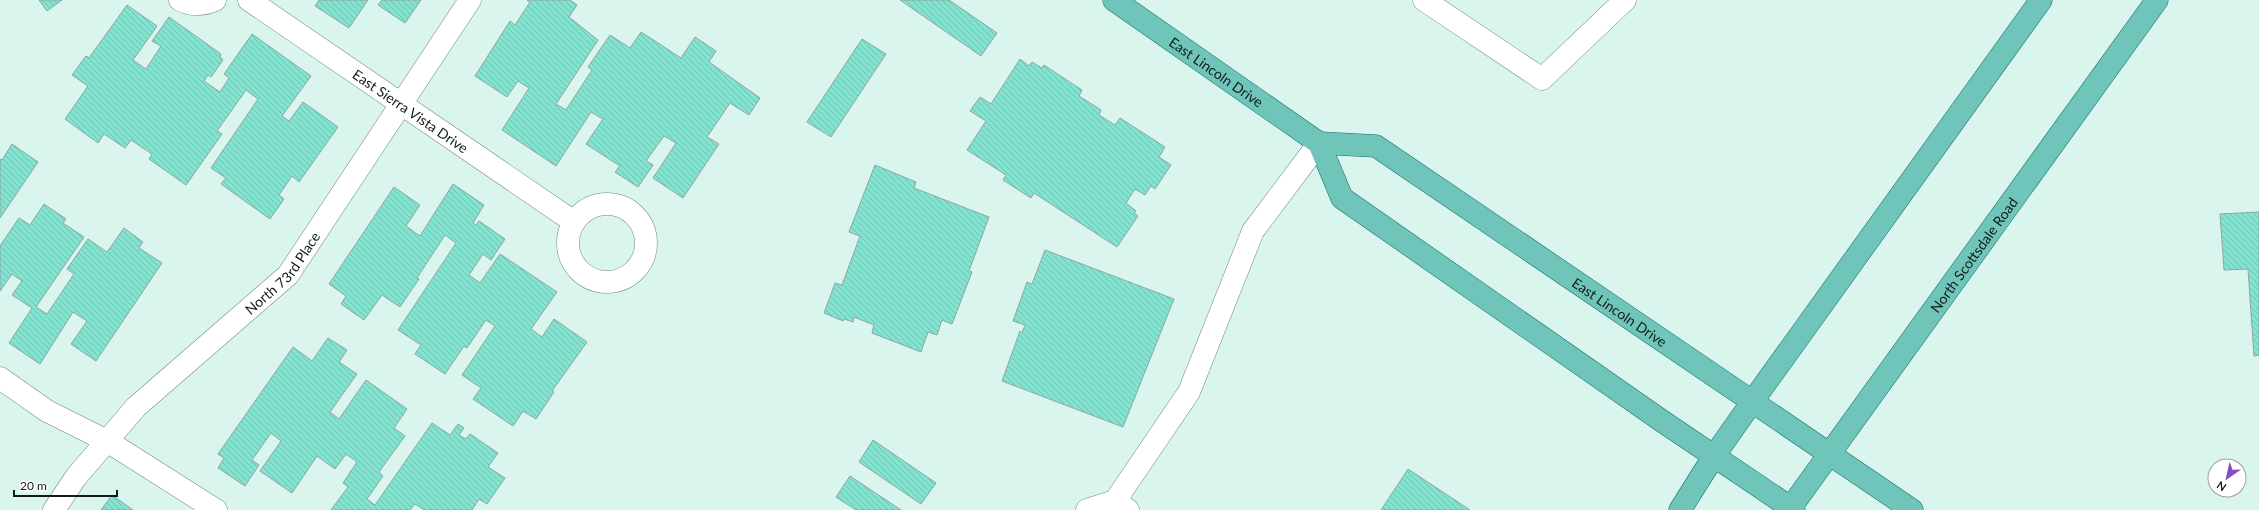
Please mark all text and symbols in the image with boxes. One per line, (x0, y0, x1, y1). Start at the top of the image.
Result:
street label: East Lincoln Drive (1166, 33, 1267, 110)
street label: East Sierra Vista Drive (350, 65, 472, 156)
street label: North Scottsdale Road (1926, 194, 2021, 315)
street label: North 73rd Place (241, 228, 323, 317)
street label: East Lincoln Drive (1569, 274, 1671, 350)
north arrow (2207, 458, 2247, 498)
scale bar (14, 472, 117, 498)
text: 20 m (20, 478, 47, 493)
text: N (2214, 479, 2228, 494)

